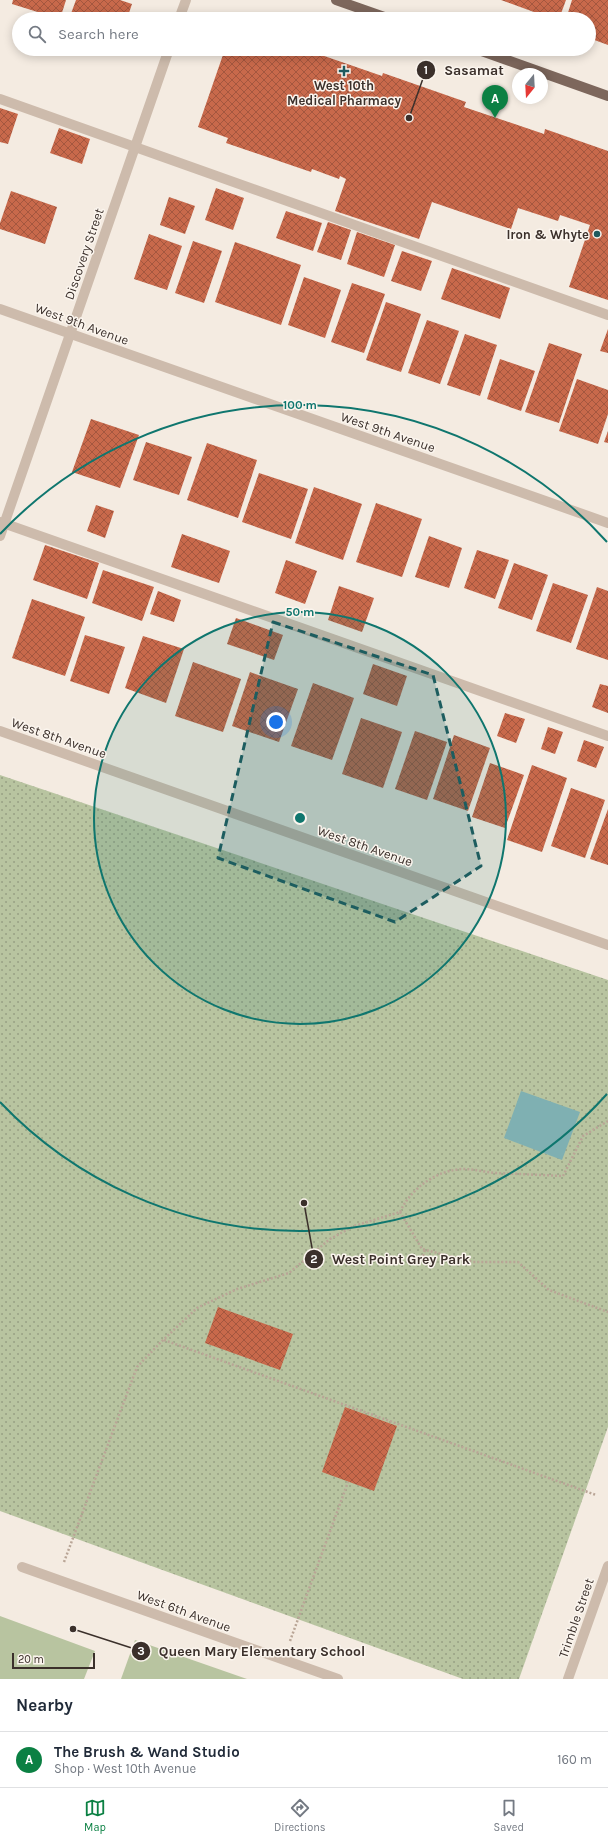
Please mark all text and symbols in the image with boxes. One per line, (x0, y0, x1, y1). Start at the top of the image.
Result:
search box (12, 12, 596, 56)
icon: search (26, 23, 48, 45)
text: Search here (58, 25, 139, 43)
callout: Sasamat (416, 57, 512, 83)
text: Sasamat (444, 62, 504, 79)
text: 1 (424, 63, 428, 77)
marker: West 10th Medical Pharmacy (339, 66, 349, 76)
north arrow (512, 68, 548, 104)
place label: West 10th Medical Pharmacy (287, 78, 401, 108)
pin: A (482, 85, 508, 118)
street label: Discovery Street (61, 206, 107, 302)
place label: Iron & Whyte (506, 227, 589, 242)
marker: Iron & Whyte (592, 229, 602, 239)
street label: West 9th Avenue (33, 300, 131, 348)
text: 100 m (283, 398, 317, 412)
street label: West 9th Avenue (339, 409, 437, 455)
text: 50 m (286, 605, 315, 619)
your location (266, 712, 286, 732)
street label: West 8th Avenue (10, 715, 109, 761)
centre of rings (293, 811, 307, 825)
street label: West 8th Avenue (316, 823, 415, 869)
callout: West Point Grey Park (304, 1246, 478, 1272)
text: West Point Grey Park (332, 1251, 471, 1268)
text: 2 (310, 1252, 318, 1266)
street label: Trimble Street (555, 1576, 597, 1660)
street label: West 6th Avenue (135, 1587, 233, 1635)
callout: Queen Mary Elementary School (131, 1638, 373, 1664)
text: Queen Mary Elementary School (159, 1643, 365, 1660)
text: 3 (137, 1644, 145, 1658)
scale bar (12, 1651, 95, 1670)
text: 20 m (18, 1653, 44, 1666)
text: Nearby (16, 1695, 73, 1715)
text: The Brush & Wand Studio (54, 1743, 240, 1761)
text: A (25, 1752, 33, 1767)
text: 160 m (557, 1752, 592, 1767)
text: Shop · West 10th Avenue (54, 1761, 196, 1776)
tab: Map (84, 1797, 106, 1834)
tab: Directions (274, 1797, 326, 1834)
tab: Saved (494, 1797, 524, 1834)

